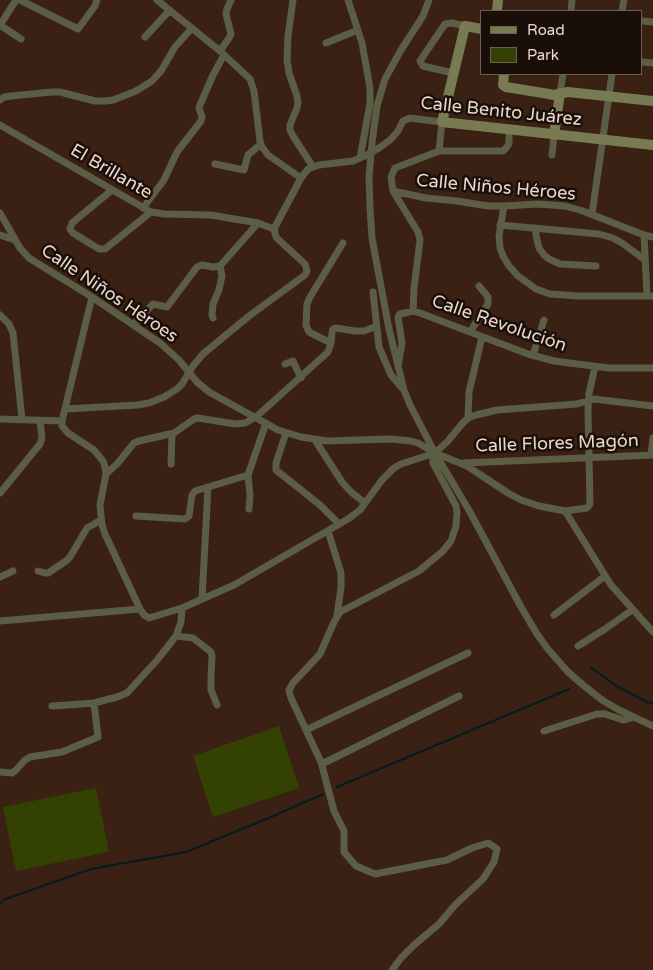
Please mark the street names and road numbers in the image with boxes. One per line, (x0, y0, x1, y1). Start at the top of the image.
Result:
street label: Calle Benito Juárez (419, 93, 583, 131)
street label: El Brillante (66, 140, 156, 204)
street label: Calle Niños Héroes (415, 170, 577, 206)
street label: Calle Niños Héroes (36, 240, 182, 348)
street label: Calle Revolución (429, 291, 569, 357)
street label: Calle Flores Magón (475, 430, 639, 458)

